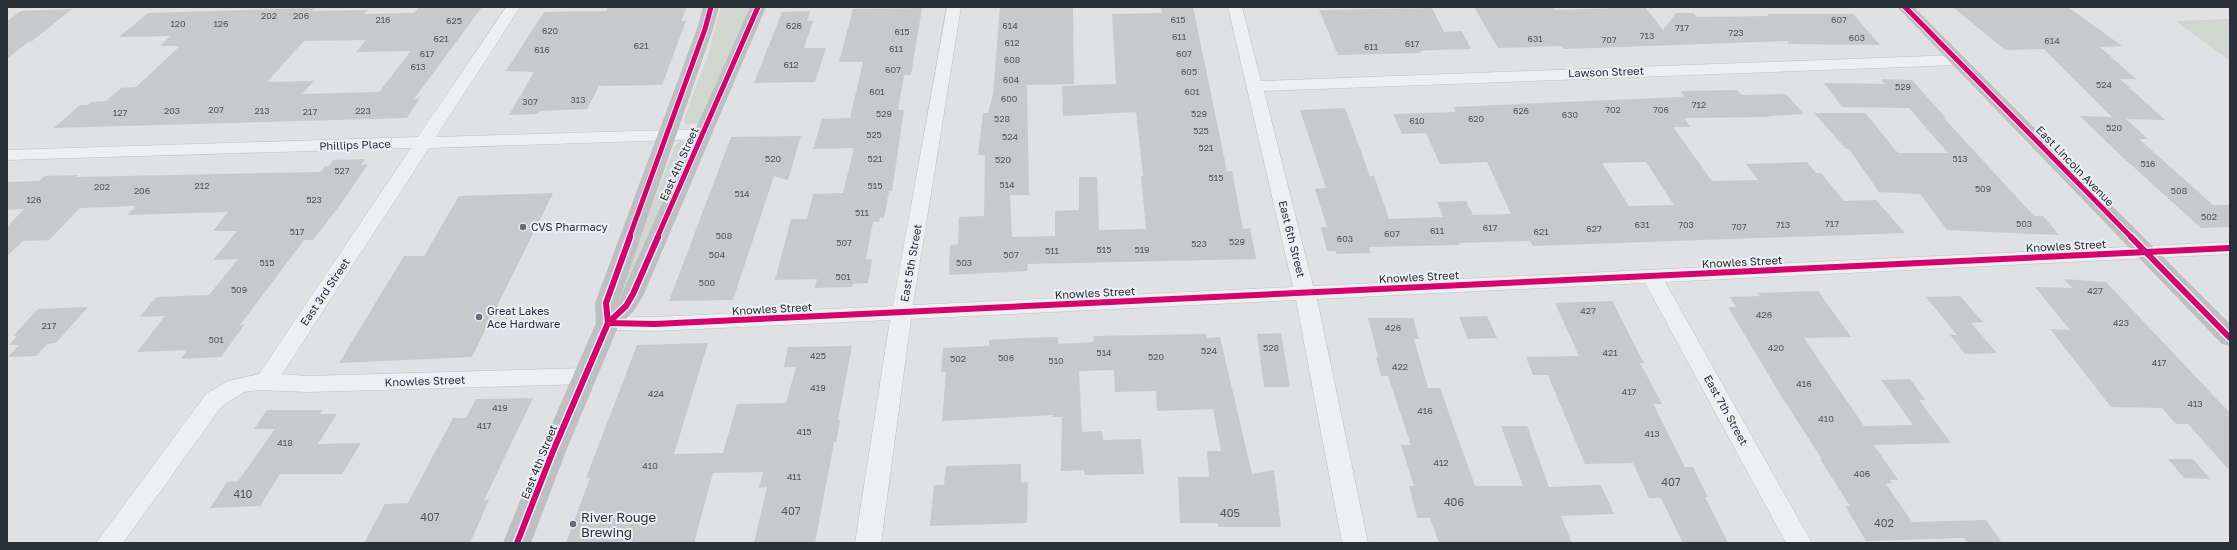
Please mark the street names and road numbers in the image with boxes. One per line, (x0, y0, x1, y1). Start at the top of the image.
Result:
street label: Lawson Street (1568, 64, 1644, 79)
street label: East Lincoln Avenue (2034, 123, 2117, 208)
street label: East 4th Street (657, 125, 701, 203)
street label: Phillips Place (319, 137, 391, 152)
street label: East 6th Street (1277, 199, 1308, 279)
street label: East 5th Street (897, 223, 924, 303)
street label: Knowles Street (2025, 237, 2107, 254)
street label: Knowles Street (1701, 253, 1783, 270)
street label: East 3rd Street (297, 256, 352, 328)
street label: Knowles Street (1378, 268, 1460, 285)
street label: Knowles Street (1054, 284, 1136, 301)
street label: Knowles Street (731, 300, 813, 317)
street label: East 7th Street (1702, 372, 1751, 447)
street label: Knowles Street (384, 373, 466, 388)
street label: East 4th Street (518, 423, 559, 501)

